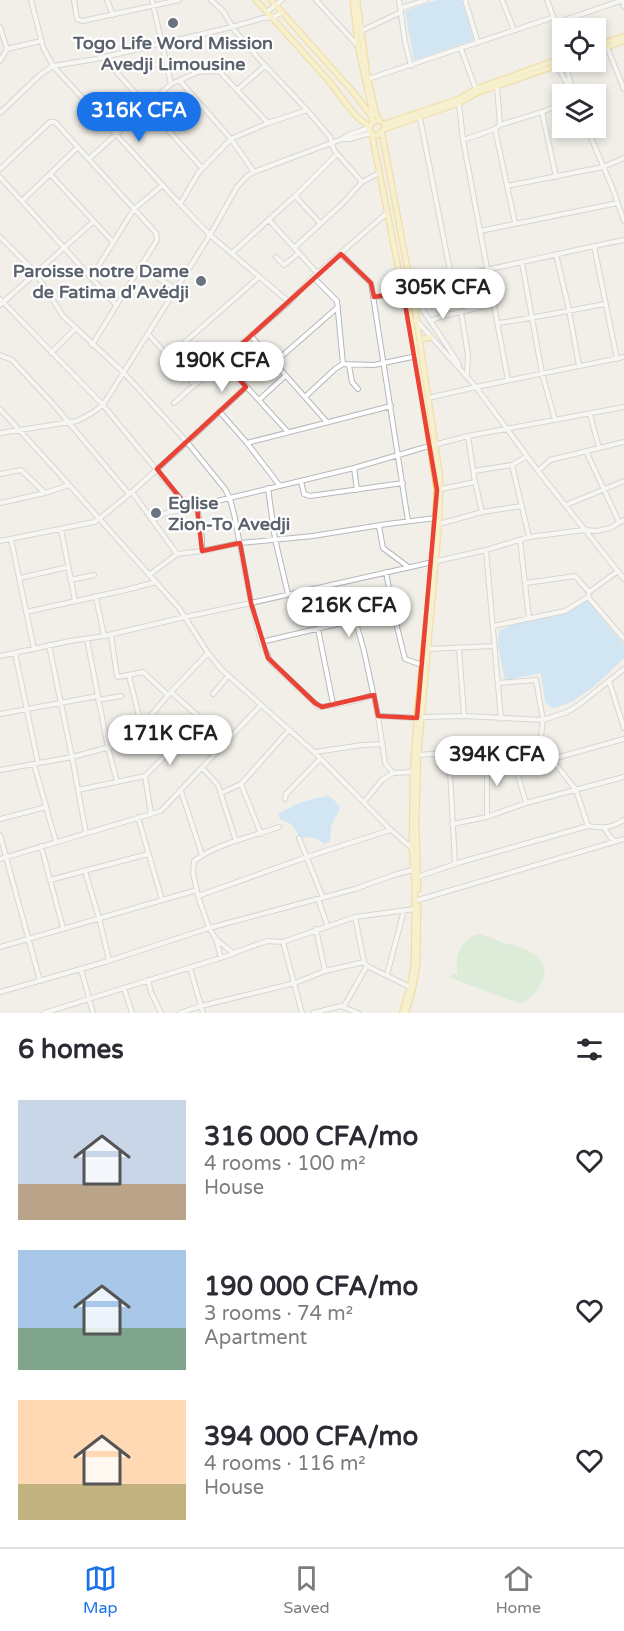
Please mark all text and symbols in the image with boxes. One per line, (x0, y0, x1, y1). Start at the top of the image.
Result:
marker: Togo Life Word Mission Avedji Limousine (166, 16, 180, 30)
map controls (552, 18, 606, 138)
button: locate (552, 18, 606, 72)
place label: Togo Life Word Mission Avedji Limousine (72, 32, 273, 75)
button: layers (552, 84, 606, 138)
pin: 316K CFA (77, 92, 201, 143)
text: 316K CFA (91, 99, 187, 123)
place label: Paroisse notre Dame de Fatima d'Avédji (13, 260, 189, 303)
pin: 305K CFA (381, 269, 505, 320)
marker: Paroisse notre Dame de Fatima d'Avédji (194, 274, 208, 288)
text: 305K CFA (395, 276, 491, 300)
pin: 190K CFA (160, 342, 284, 393)
text: 190K CFA (174, 349, 270, 373)
place label: Eglise Zion-To Avedji (168, 492, 290, 535)
marker: Eglise Zion-To Avedji (149, 506, 163, 520)
pin: 216K CFA (287, 587, 411, 638)
text: 216K CFA (301, 594, 397, 618)
pin: 171K CFA (108, 715, 232, 766)
text: 171K CFA (122, 722, 218, 746)
pin: 394K CFA (435, 736, 559, 787)
text: 394K CFA (449, 743, 545, 767)
icon: filters (573, 1033, 606, 1066)
text: 6 homes (18, 1034, 124, 1065)
text: 316 000 CFA/mo (204, 1121, 418, 1152)
icon: home (66, 1124, 138, 1196)
icon: heart (573, 1144, 606, 1177)
text: 4 rooms · 100 m² (204, 1152, 366, 1176)
text: House (204, 1176, 264, 1200)
text: 190 000 CFA/mo (204, 1271, 418, 1302)
icon: home (66, 1274, 138, 1346)
icon: heart (573, 1294, 606, 1327)
text: 3 rooms · 74 m² (204, 1302, 353, 1326)
text: Apartment (204, 1326, 307, 1350)
text: 394 000 CFA/mo (204, 1421, 418, 1452)
icon: home (66, 1424, 138, 1496)
icon: heart (573, 1444, 606, 1477)
text: 4 rooms · 116 m² (204, 1452, 366, 1476)
text: House (204, 1476, 264, 1500)
tab: Map (83, 1562, 118, 1618)
tab: Saved (283, 1562, 330, 1618)
tab: Home (496, 1562, 541, 1618)

